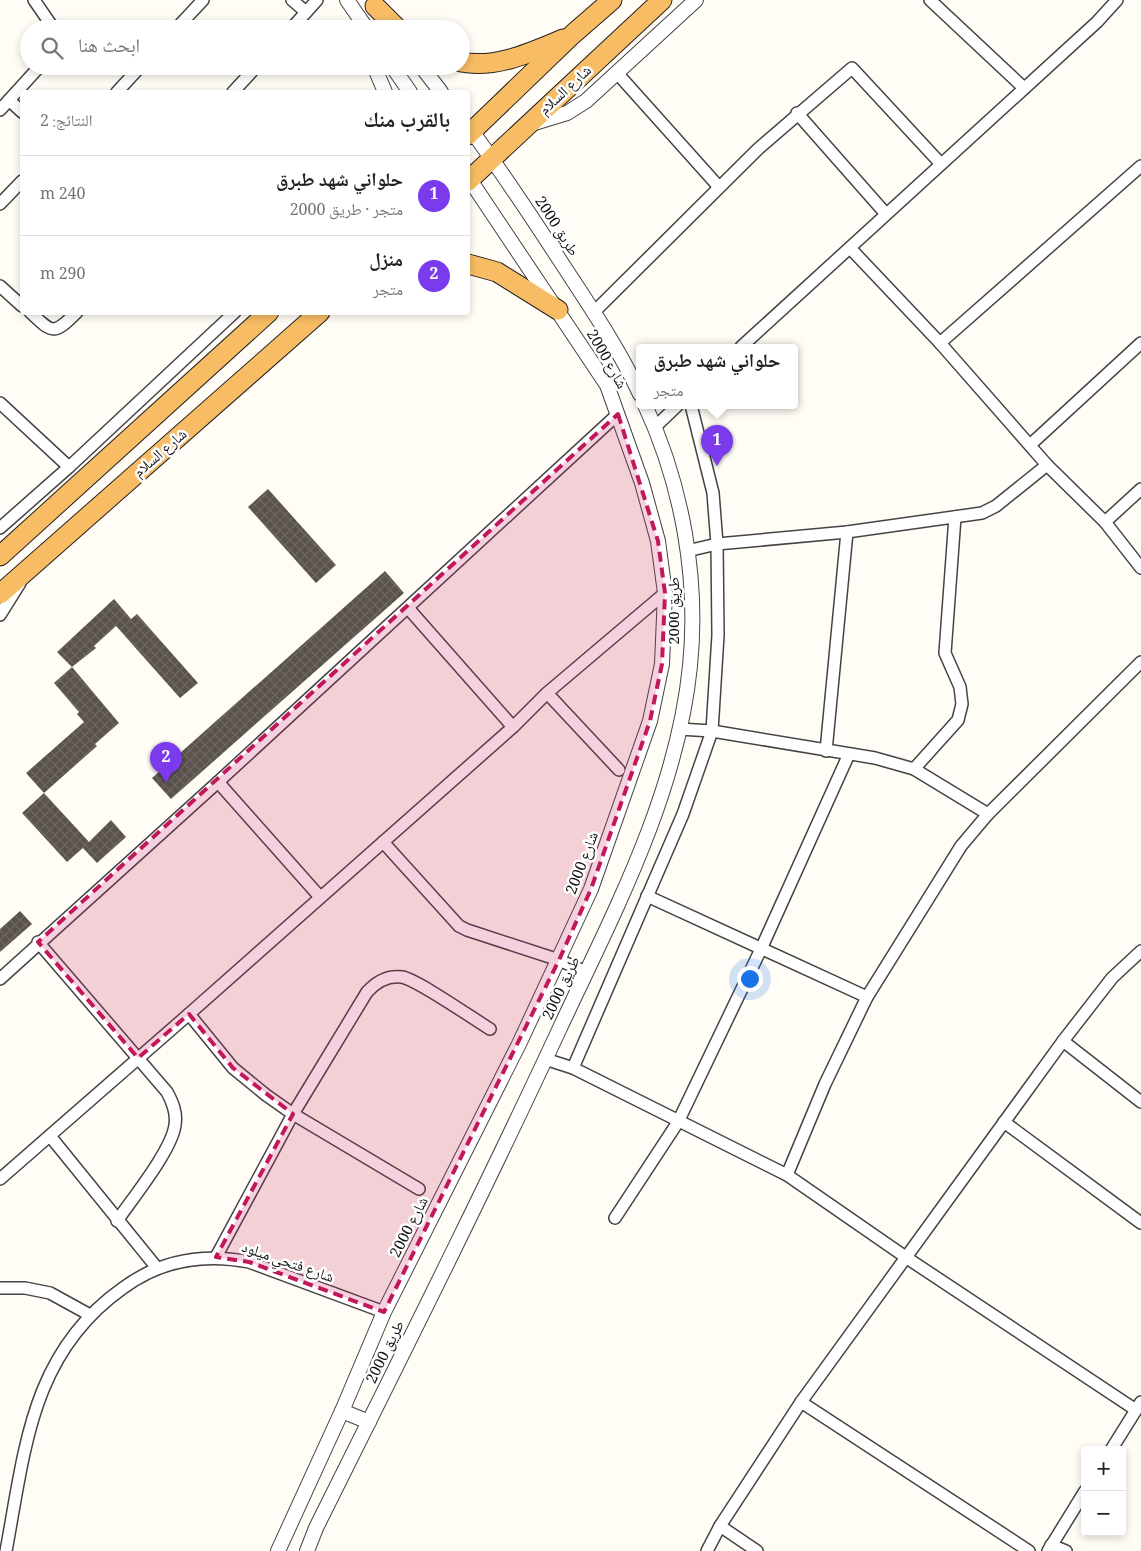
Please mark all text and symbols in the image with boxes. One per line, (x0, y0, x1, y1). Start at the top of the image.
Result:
search box (20, 20, 470, 75)
text: ابحث هنا (78, 32, 140, 64)
icon: search (38, 34, 66, 62)
street label: شارع السلام (534, 60, 599, 123)
text: بالقرب منك (363, 105, 450, 140)
text: النتائج: 2 (40, 109, 93, 136)
text: حلواني شهد طبرق (276, 166, 403, 198)
text: 240 m (40, 182, 86, 209)
text: 1 (430, 182, 438, 209)
street label: طريق 2000 (526, 192, 585, 263)
text: متجر · طريق 2000 (290, 198, 403, 225)
text: منزل (369, 246, 403, 278)
text: 290 m (40, 262, 86, 289)
text: 2 (430, 262, 438, 289)
text: متجر (373, 278, 403, 305)
street label: شارع 2000 (578, 325, 633, 395)
popup (636, 344, 798, 409)
text: حلواني شهد طبرق (653, 347, 781, 379)
text: متجر (653, 379, 684, 406)
street label: شارع السلام (128, 423, 194, 486)
pin: 1 (701, 425, 733, 466)
street label: طريق 2000 (663, 577, 689, 645)
pin: 2 (150, 742, 182, 783)
street label: شارع 2000 (560, 828, 608, 899)
street label: طريق 2000 (537, 953, 589, 1025)
your location (737, 966, 763, 992)
street label: شارع 2000 (384, 1193, 437, 1263)
street label: شارع فتحي ميلود (238, 1236, 337, 1292)
street label: طريق 2000 (360, 1317, 413, 1389)
map controls (1081, 1446, 1126, 1536)
button: + (1081, 1446, 1126, 1491)
button: − (1081, 1491, 1126, 1536)

